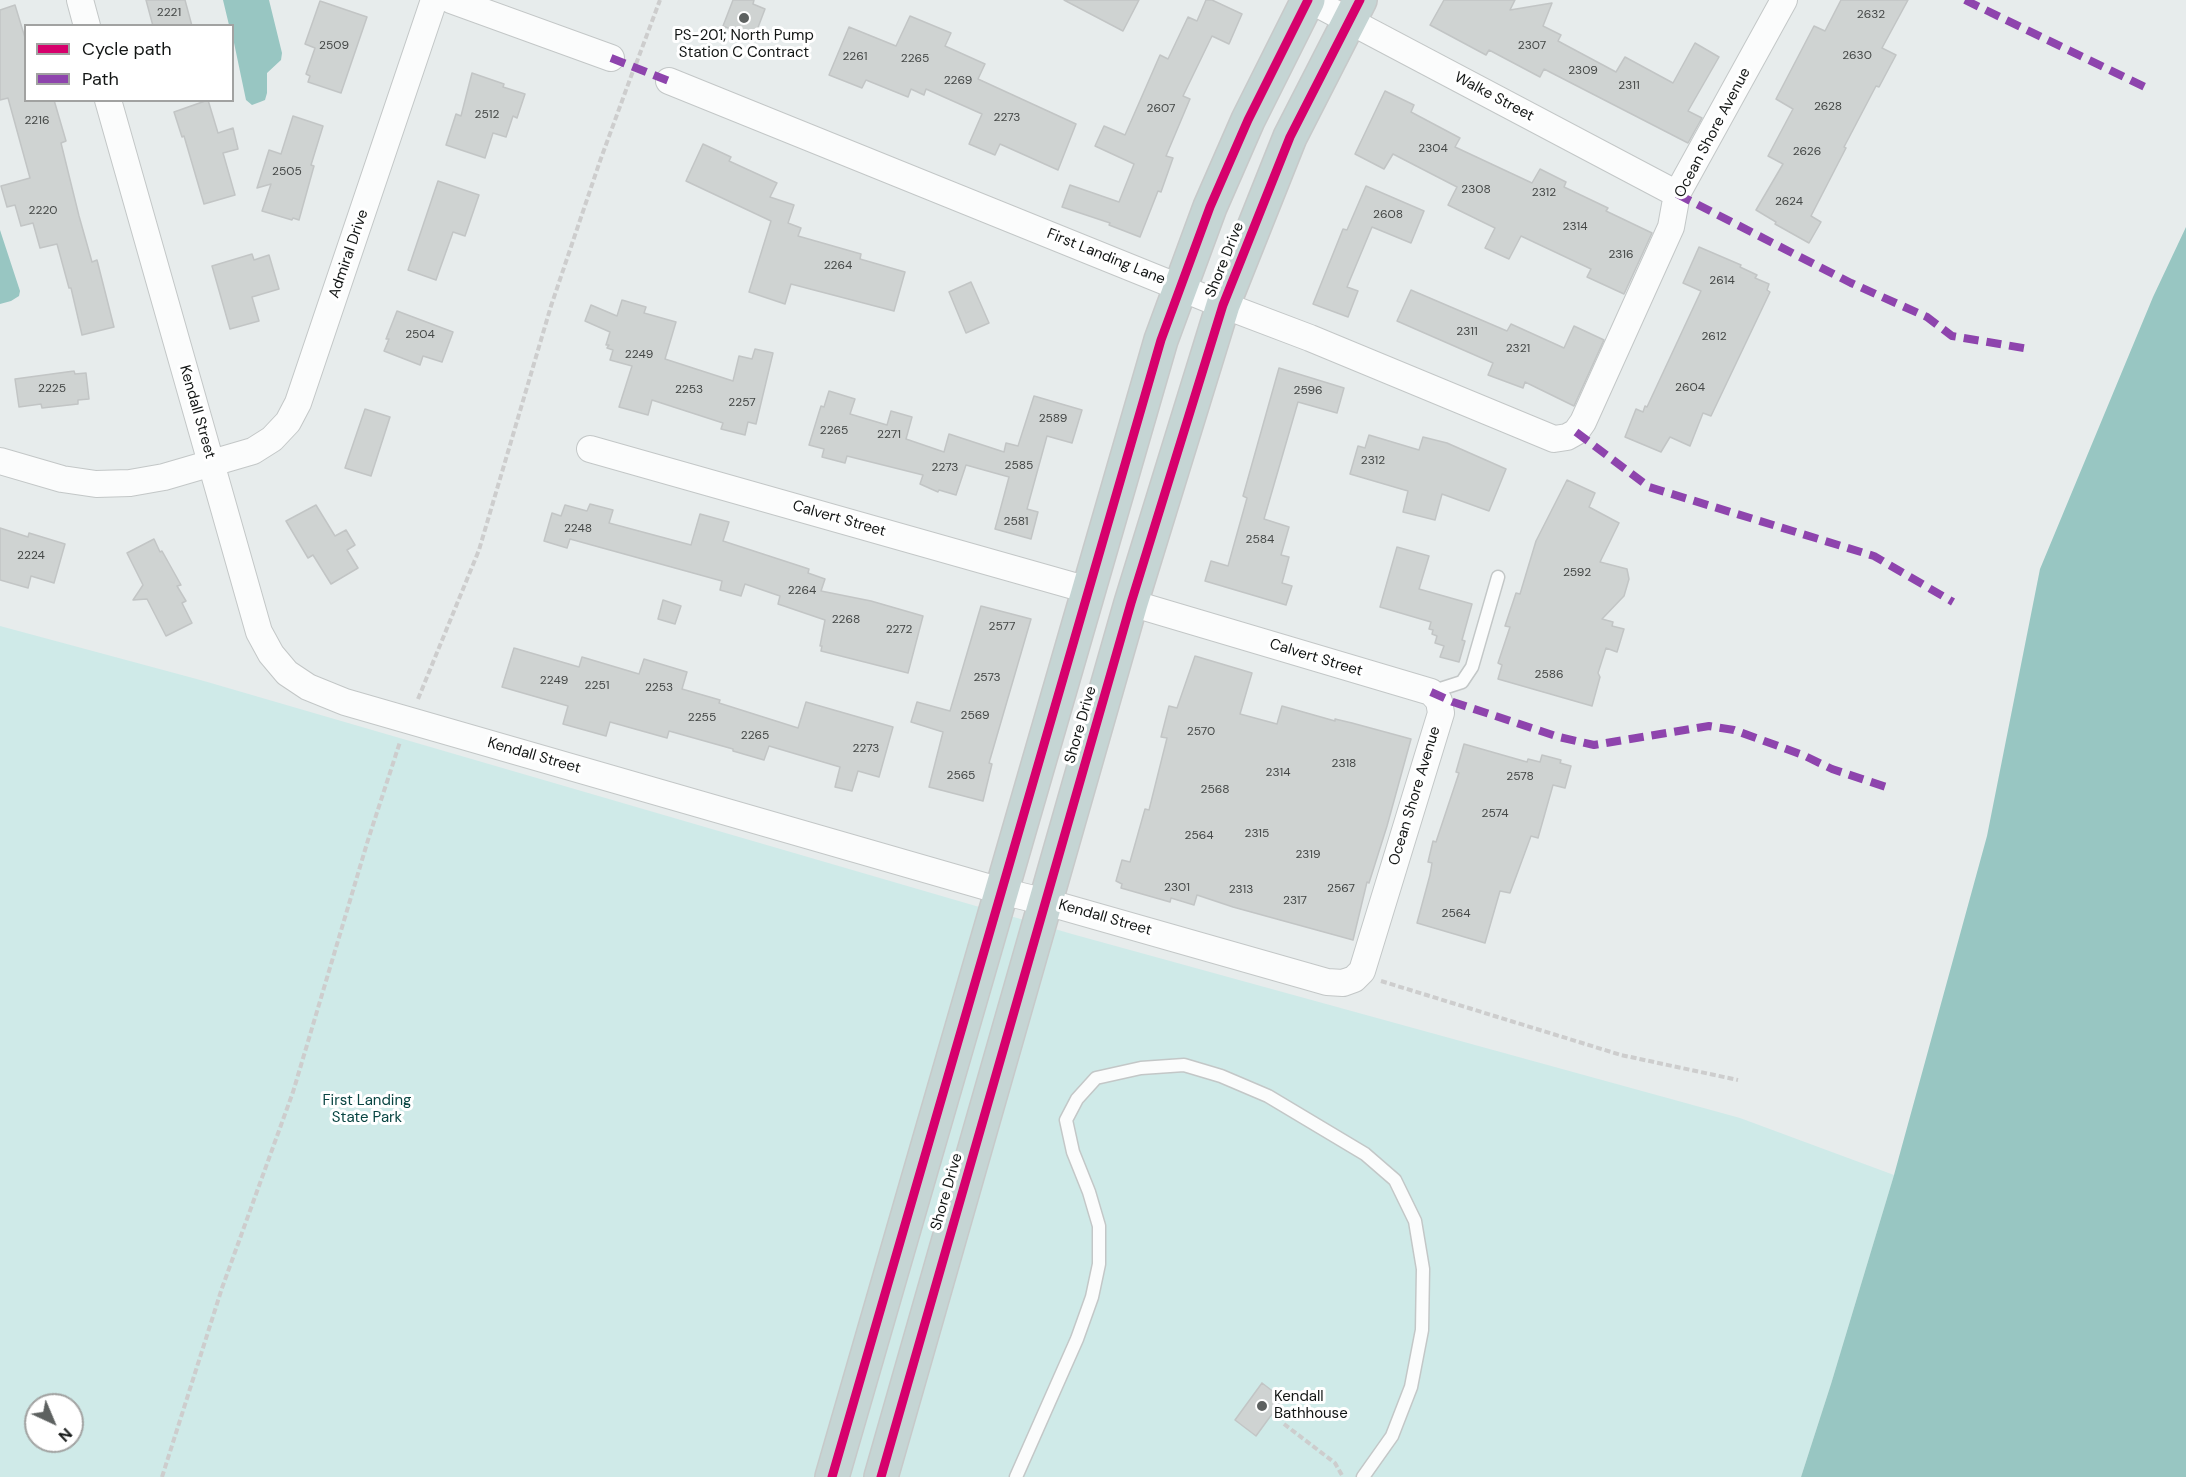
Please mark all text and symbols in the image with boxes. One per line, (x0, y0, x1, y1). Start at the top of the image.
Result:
house number: 2221 (157, 6, 181, 20)
house number: 2632 (1857, 8, 1885, 22)
marker: PS-201; North Pump Station C Contract (737, 11, 751, 25)
legend (24, 24, 234, 102)
place label: PS-201; North Pump Station C Contract (674, 27, 814, 62)
text: Cycle path (82, 37, 172, 61)
house number: 2509 (319, 39, 349, 53)
house number: 2307 (1518, 39, 1546, 53)
house number: 2630 (1842, 49, 1872, 63)
house number: 2261 (842, 50, 868, 64)
house number: 2265 (901, 52, 929, 66)
house number: 2309 (1568, 64, 1598, 78)
street label: Ocean Shore Avenue (1671, 65, 1755, 201)
text: Path (82, 67, 119, 91)
street label: Walke Street (1451, 69, 1537, 125)
house number: 2269 (944, 74, 972, 88)
house number: 2311 (1618, 79, 1640, 93)
house number: 2628 (1814, 100, 1842, 114)
house number: 2607 (1147, 102, 1175, 116)
house number: 2512 (475, 108, 499, 122)
house number: 2273 (994, 111, 1020, 125)
house number: 2216 (24, 114, 50, 128)
house number: 2304 (1418, 142, 1448, 156)
house number: 2626 (1793, 145, 1821, 159)
house number: 2505 (272, 165, 302, 179)
house number: 2308 (1461, 183, 1491, 197)
house number: 2312 (1532, 186, 1556, 200)
house number: 2624 (1775, 195, 1803, 209)
house number: 2220 (29, 204, 57, 218)
street label: Admiral Drive (325, 207, 373, 301)
house number: 2608 (1373, 208, 1403, 222)
street label: Shore Drive (1202, 220, 1248, 300)
house number: 2314 (1563, 220, 1587, 234)
street label: First Landing Lane (1044, 225, 1168, 289)
house number: 2316 (1608, 248, 1634, 262)
house number: 2264 (824, 259, 852, 273)
house number: 2614 (1709, 274, 1735, 288)
house number: 2311 (1456, 325, 1478, 339)
house number: 2504 (405, 328, 435, 342)
house number: 2612 (1701, 330, 1727, 344)
house number: 2321 (1506, 342, 1530, 356)
house number: 2249 (625, 348, 653, 362)
street label: Kendall Street (175, 363, 219, 461)
house number: 2604 (1675, 381, 1705, 395)
house number: 2225 (38, 382, 66, 396)
house number: 2253 (675, 383, 703, 397)
house number: 2596 (1294, 384, 1322, 398)
house number: 2257 (728, 396, 756, 410)
house number: 2589 (1039, 412, 1067, 426)
house number: 2265 (820, 424, 848, 438)
house number: 2271 (877, 428, 901, 442)
house number: 2312 (1361, 454, 1385, 468)
house number: 2585 (1005, 459, 1033, 473)
house number: 2273 (932, 461, 958, 475)
street label: Calvert Street (790, 497, 888, 541)
house number: 2581 (1003, 515, 1029, 529)
house number: 2248 (564, 522, 592, 536)
house number: 2584 (1246, 533, 1274, 547)
house number: 2224 (17, 549, 45, 563)
house number: 2592 (1563, 566, 1591, 580)
house number: 2264 (788, 584, 816, 598)
house number: 2268 (832, 613, 860, 627)
house number: 2577 (989, 620, 1015, 634)
house number: 2272 (886, 623, 912, 637)
street label: Calvert Street (1267, 635, 1365, 681)
house number: 2586 (1534, 668, 1564, 682)
house number: 2573 (973, 671, 1001, 685)
house number: 2249 (540, 674, 568, 688)
house number: 2251 (585, 679, 609, 693)
house number: 2253 (645, 681, 673, 695)
street label: Shore Drive (1061, 684, 1101, 766)
house number: 2569 (960, 709, 990, 723)
house number: 2255 (688, 711, 716, 725)
street label: Ocean Shore Avenue (1385, 724, 1445, 868)
house number: 2570 (1187, 725, 1215, 739)
house number: 2265 (741, 729, 769, 743)
street label: Kendall Street (485, 734, 583, 778)
house number: 2273 (853, 742, 879, 756)
house number: 2318 (1332, 757, 1356, 771)
house number: 2314 (1266, 766, 1290, 780)
house number: 2565 (947, 769, 975, 783)
house number: 2578 (1506, 770, 1534, 784)
house number: 2568 (1200, 783, 1230, 797)
house number: 2574 (1481, 807, 1509, 821)
house number: 2315 (1245, 827, 1269, 841)
house number: 2564 (1184, 829, 1214, 843)
house number: 2319 (1295, 848, 1321, 862)
house number: 2301 (1164, 881, 1190, 895)
house number: 2567 (1327, 882, 1355, 896)
house number: 2313 (1229, 883, 1253, 897)
house number: 2317 (1283, 894, 1307, 908)
street label: Kendall Street (1056, 896, 1154, 940)
house number: 2564 (1441, 907, 1471, 921)
park label: First Landing State Park (323, 1092, 411, 1127)
street label: Shore Drive (927, 1151, 967, 1233)
place label: Kendall Bathhouse (1274, 1388, 1348, 1423)
north arrow (24, 1393, 84, 1453)
marker: Kendall Bathhouse (1255, 1399, 1269, 1413)
text: N (54, 1423, 77, 1446)

